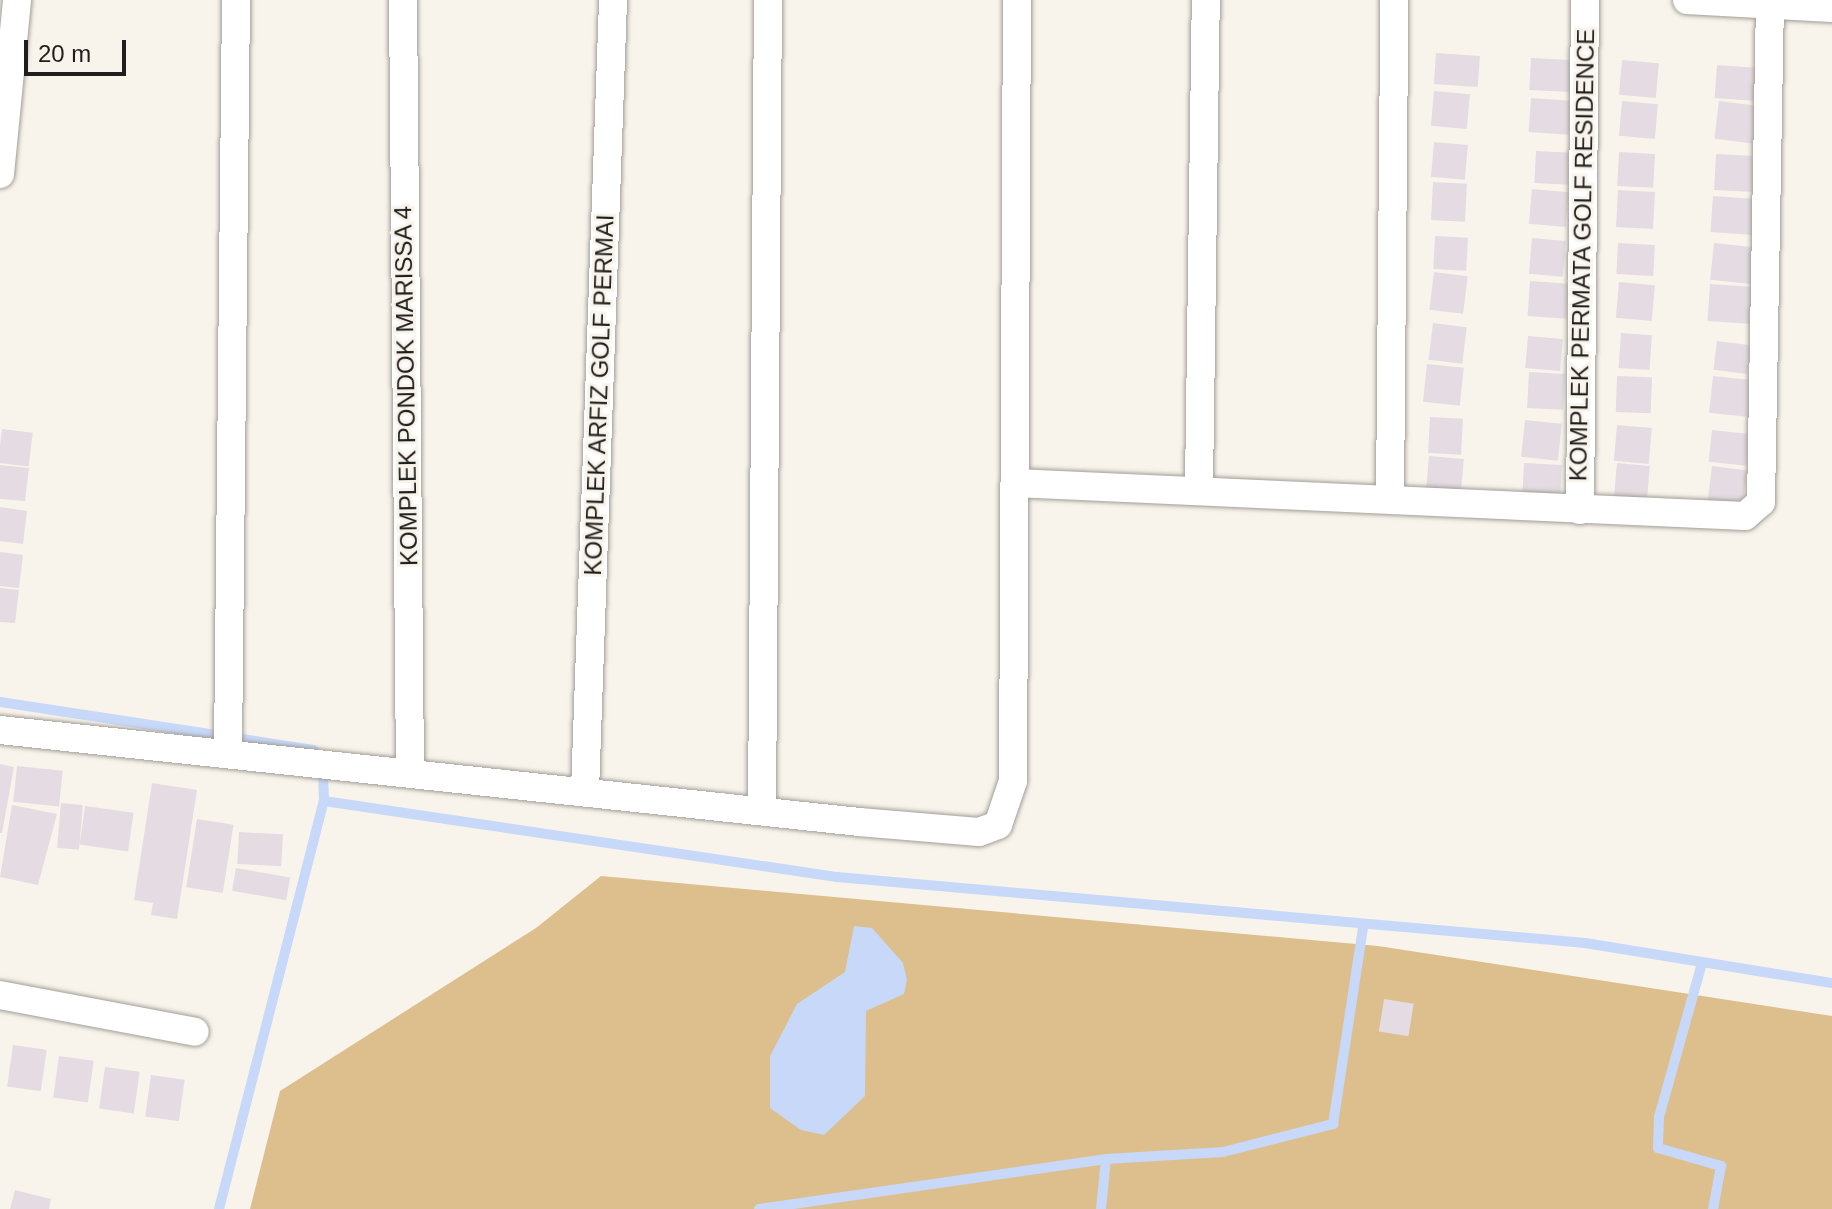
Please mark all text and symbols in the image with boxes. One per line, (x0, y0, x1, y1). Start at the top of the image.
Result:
scale bar (28, 24, 130, 74)
street label: KOMPLEK PERMATA GOLF RESIDENCE (1564, 28, 1600, 482)
text: 20 m (38, 40, 91, 67)
street label: KOMPLEK PONDOK MARISSA 4 (388, 205, 424, 567)
street label: KOMPLEK ARFIZ GOLF PERMAI (578, 213, 620, 577)

